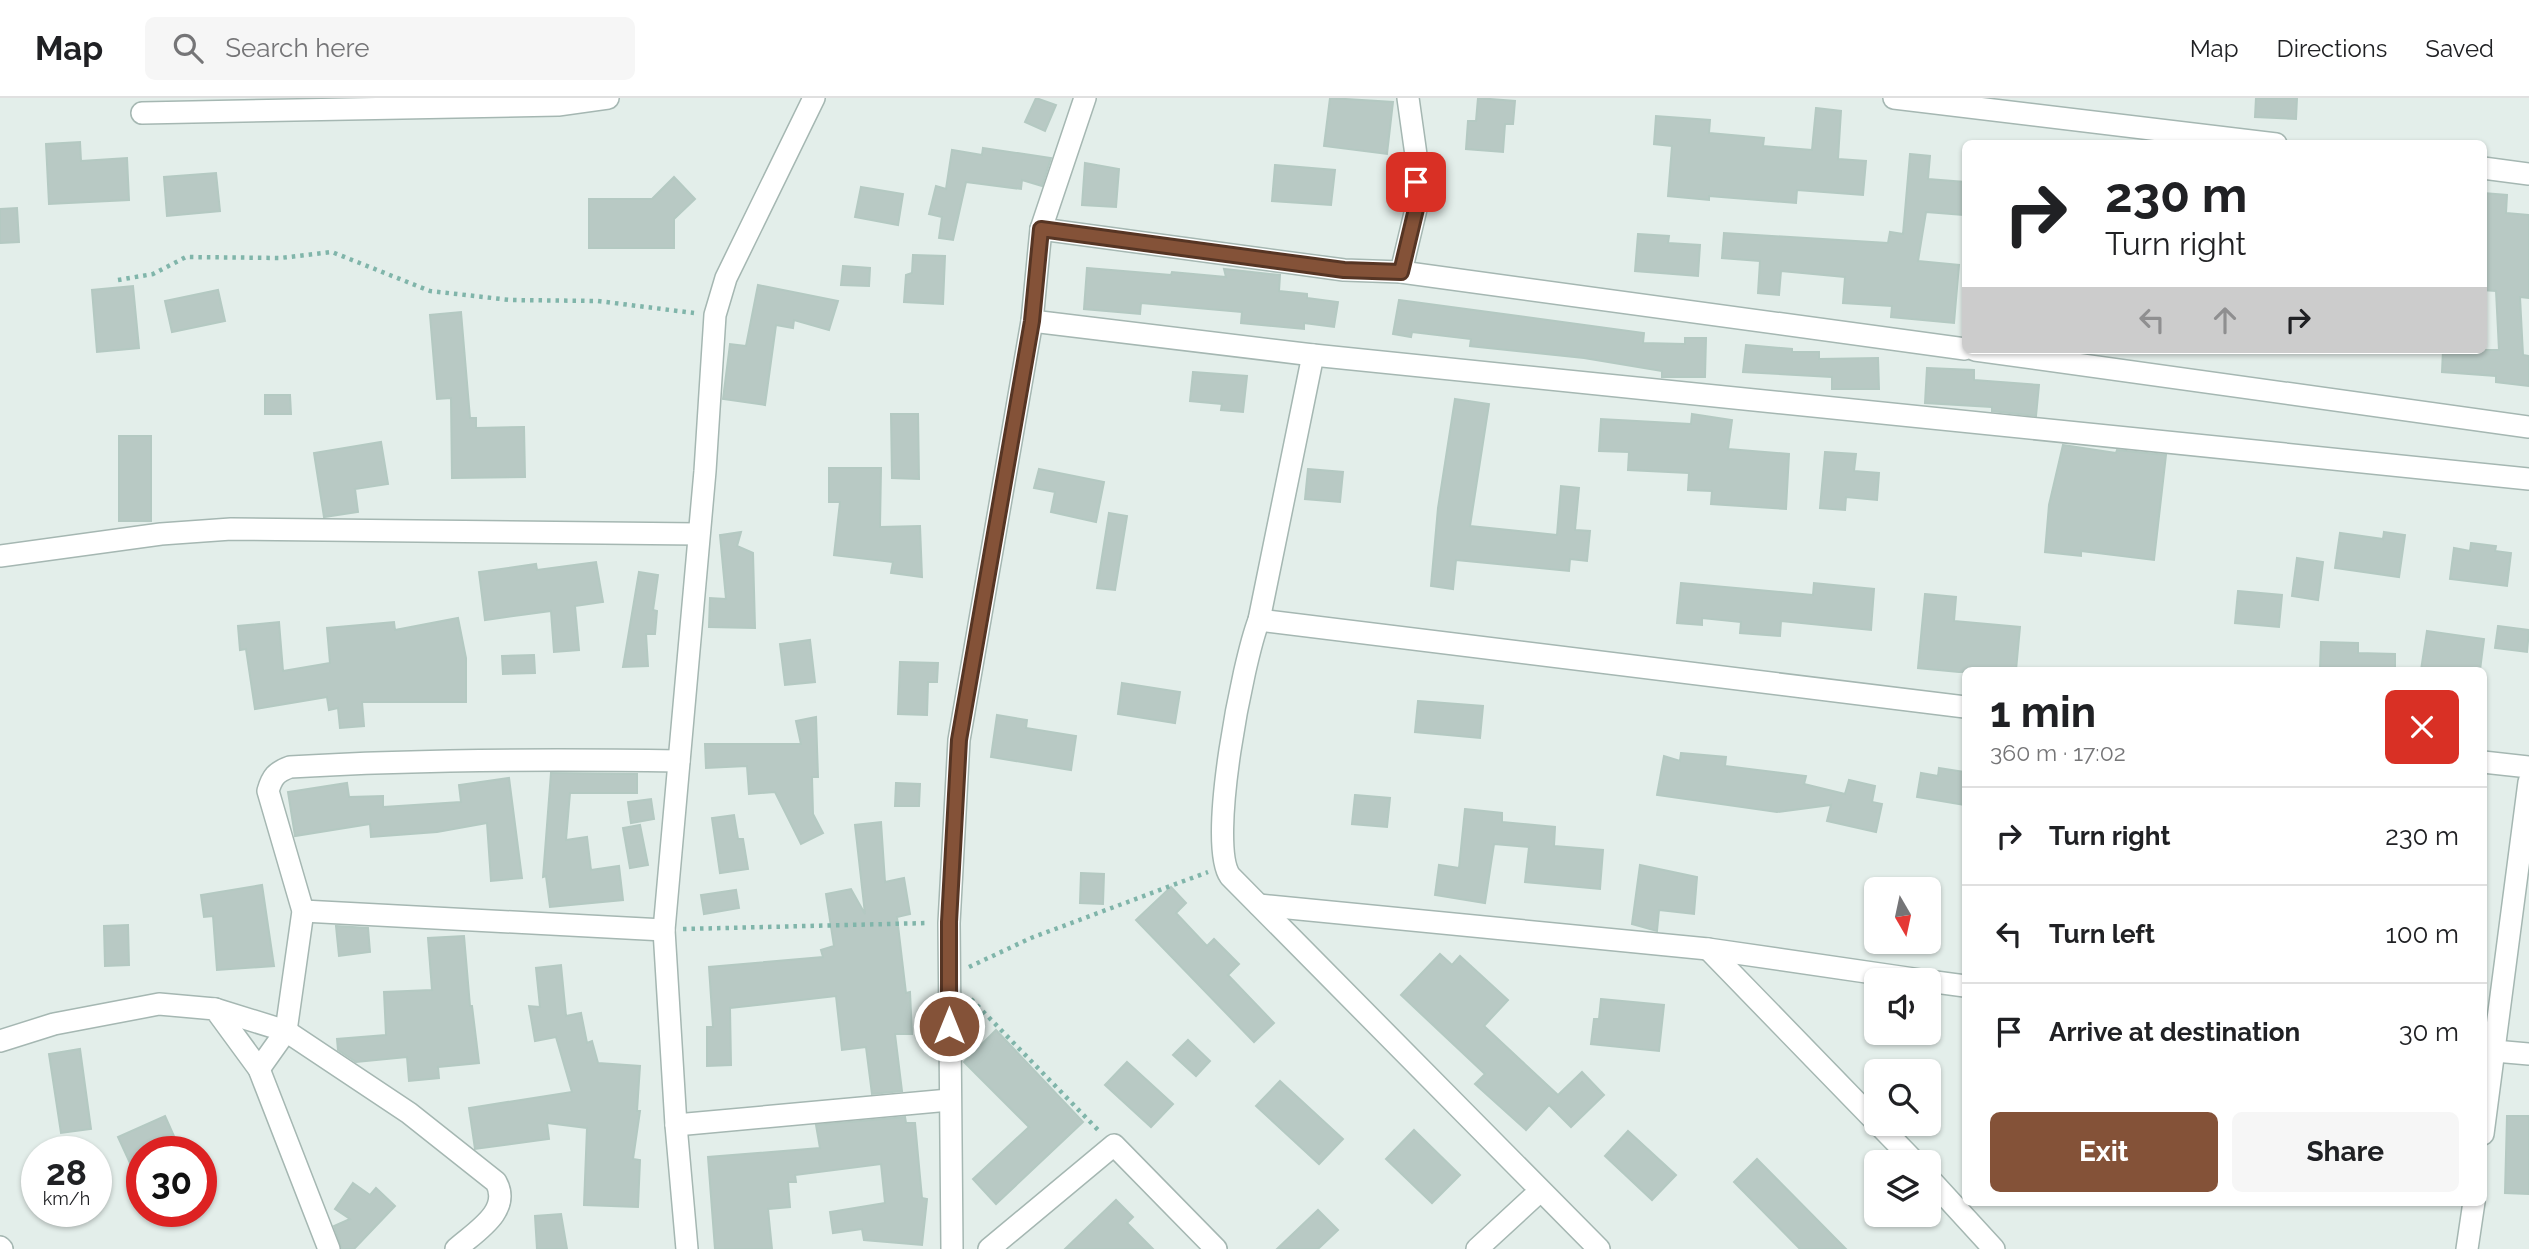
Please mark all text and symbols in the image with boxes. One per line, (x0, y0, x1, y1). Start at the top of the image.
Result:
search box (145, 17, 635, 80)
text: Map (35, 29, 103, 68)
icon: search (169, 29, 207, 67)
text: Search here (225, 33, 370, 63)
text: Map (2190, 34, 2239, 63)
text: Directions (2277, 34, 2387, 63)
text: Saved (2425, 34, 2494, 63)
pin (1386, 152, 1446, 212)
icon: arrive (1397, 163, 1435, 201)
text: 230 m (2105, 166, 2247, 223)
icon: right (1990, 168, 2081, 259)
text: Turn right (2105, 225, 2246, 262)
icon: left (2133, 301, 2171, 339)
icon: ahead (2206, 301, 2244, 339)
icon: right (2279, 301, 2317, 339)
text: 1 min (1990, 688, 2096, 737)
button: close (2385, 690, 2459, 764)
text: 360 m · 17:02 (1990, 739, 2126, 766)
icon: right (1990, 817, 2028, 855)
text: Turn right (2049, 821, 2170, 851)
text: 230 m (2385, 821, 2459, 851)
north arrow (1864, 877, 1941, 954)
map controls (1864, 877, 1941, 1227)
icon: left (1990, 915, 2028, 953)
text: Turn left (2049, 919, 2155, 949)
text: 100 m (2386, 919, 2459, 949)
button: sound (1864, 968, 1941, 1045)
position arrow (912, 989, 986, 1063)
icon: arrive (1990, 1013, 2028, 1051)
text: Arrive at destination (2049, 1017, 2300, 1047)
text: 30 m (2399, 1017, 2459, 1047)
button: search (1864, 1059, 1941, 1136)
button: Exit (1990, 1112, 2218, 1192)
button: Share (2232, 1112, 2459, 1192)
speed limit sign: 30 (126, 1136, 217, 1227)
button: layers (1864, 1150, 1941, 1227)
text: 28 (46, 1152, 87, 1193)
text: km/h (43, 1188, 90, 1209)

